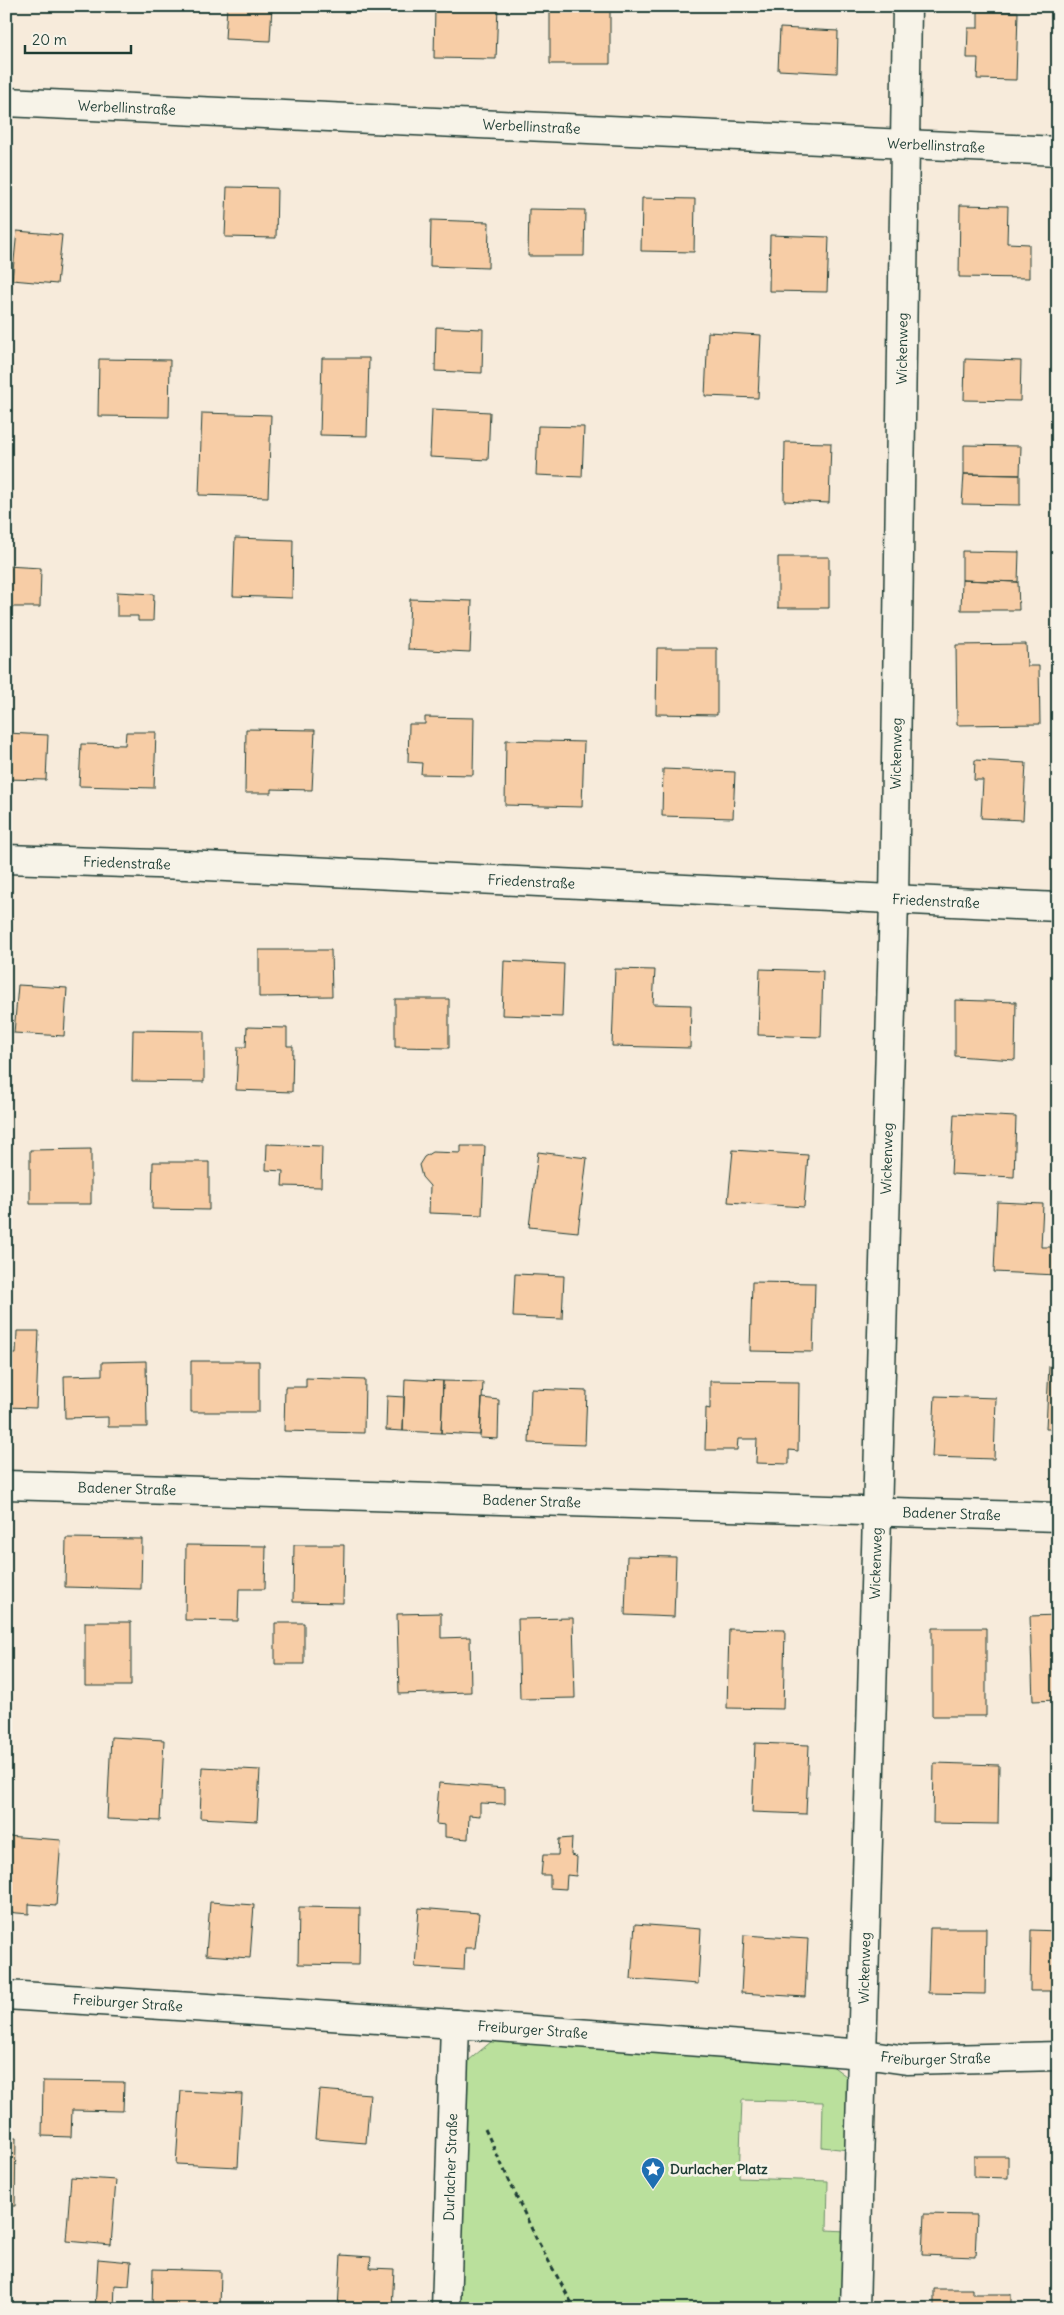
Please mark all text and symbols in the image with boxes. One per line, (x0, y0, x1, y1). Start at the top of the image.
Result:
scale bar (25, 22, 131, 54)
text: 20 m (32, 30, 67, 49)
street label: Werbellinstraße (77, 96, 176, 119)
street label: Werbellinstraße (482, 115, 581, 138)
street label: Werbellinstraße (887, 134, 985, 157)
street label: Wickenweg (893, 312, 912, 385)
street label: Wickenweg (887, 717, 906, 790)
street label: Friedenstraße (83, 853, 171, 873)
street label: Friedenstraße (487, 871, 576, 893)
street label: Friedenstraße (892, 890, 980, 912)
street label: Wickenweg (877, 1122, 897, 1195)
street label: Badener Straße (77, 1478, 176, 1499)
street label: Badener Straße (482, 1490, 581, 1511)
street label: Badener Straße (902, 1503, 1001, 1524)
street label: Wickenweg (866, 1527, 886, 1600)
street label: Wickenweg (854, 1932, 874, 2004)
street label: Freiburger Straße (72, 1990, 183, 2015)
street label: Freiburger Straße (477, 2017, 588, 2043)
street label: Freiburger Straße (879, 2047, 991, 2069)
street label: Durlacher Straße (440, 2113, 461, 2221)
place icon: Durlacher Platz (640, 2156, 666, 2190)
place label: Durlacher Platz (670, 2160, 768, 2178)

